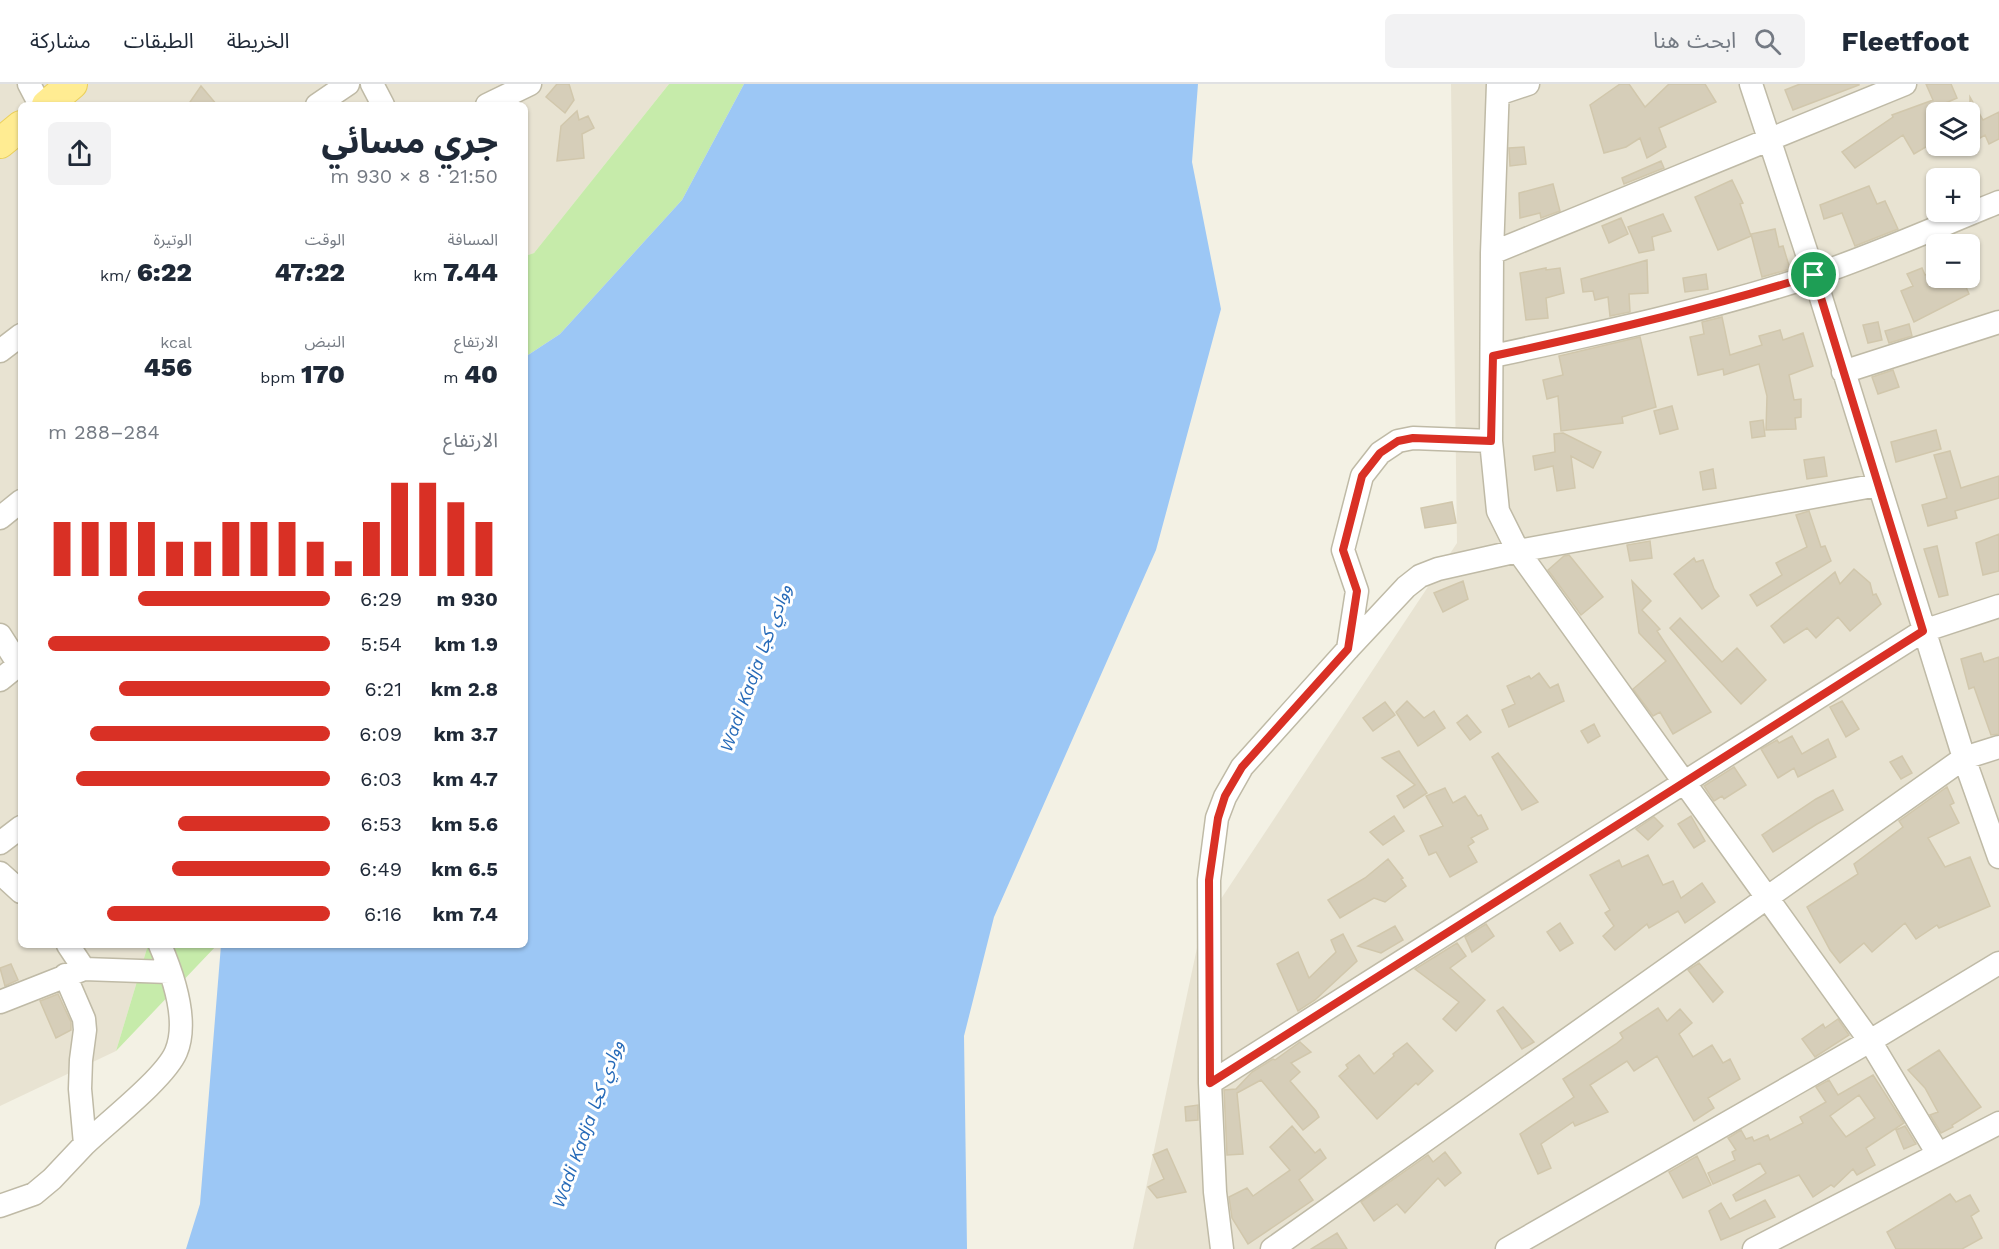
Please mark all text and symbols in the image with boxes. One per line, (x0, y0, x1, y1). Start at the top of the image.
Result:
search box (1385, 14, 1805, 68)
icon: search (1751, 25, 1784, 58)
text: Fleetfoot (1841, 25, 1969, 58)
text: مشاركة (30, 28, 91, 53)
text: الطبقات (124, 28, 194, 53)
text: الخريطة (227, 28, 290, 53)
text: ابحث هنا (1653, 28, 1736, 53)
map controls (1926, 102, 1980, 288)
button: layers (1926, 102, 1980, 156)
button: share (48, 122, 111, 185)
text: جري مسائي (321, 122, 498, 161)
text: 21:50 · 8 × 930 m (330, 164, 498, 188)
button: + (1926, 168, 1980, 222)
text: الوتيرة (154, 230, 192, 249)
text: الوقت (305, 230, 345, 249)
text: المسافة (448, 230, 498, 249)
button: − (1926, 234, 1980, 288)
pin (1788, 249, 1839, 300)
text: 6:22 (137, 257, 192, 287)
text: 47:22 (274, 257, 345, 287)
text: 7.44 (443, 257, 498, 287)
icon: arrive (1797, 258, 1830, 291)
text: /km (100, 266, 137, 285)
text: km (413, 266, 443, 285)
text: النبض (304, 332, 345, 351)
text: الارتفاع (454, 332, 498, 351)
text: kcal (160, 333, 192, 352)
text: 456 (144, 352, 192, 382)
text: 170 (301, 359, 345, 389)
text: 40 (464, 359, 498, 389)
text: bpm (260, 368, 301, 387)
text: m (443, 368, 464, 387)
text: 284–288 m (48, 420, 160, 444)
text: الارتفاع (443, 428, 498, 452)
water label: Wadi Kadja ووادي كجا (715, 581, 799, 756)
text: 6:29 (360, 587, 402, 611)
text: 930 m (437, 587, 498, 611)
text: 5:54 (361, 632, 402, 656)
text: 1.9 km (434, 632, 498, 656)
text: 6:21 (364, 677, 402, 701)
text: 2.8 km (431, 677, 498, 701)
text: 6:09 (359, 722, 402, 746)
text: 3.7 km (433, 722, 498, 746)
text: 6:03 (360, 767, 402, 791)
text: 4.7 km (432, 767, 498, 791)
text: 6:53 (361, 812, 402, 836)
text: 5.6 km (431, 812, 498, 836)
text: 6:49 (359, 857, 402, 881)
text: 6.5 km (431, 857, 498, 881)
text: 6:16 (364, 902, 402, 926)
text: 7.4 km (433, 902, 498, 926)
water label: Wadi Kadja ووادي كجا (547, 1037, 631, 1212)

